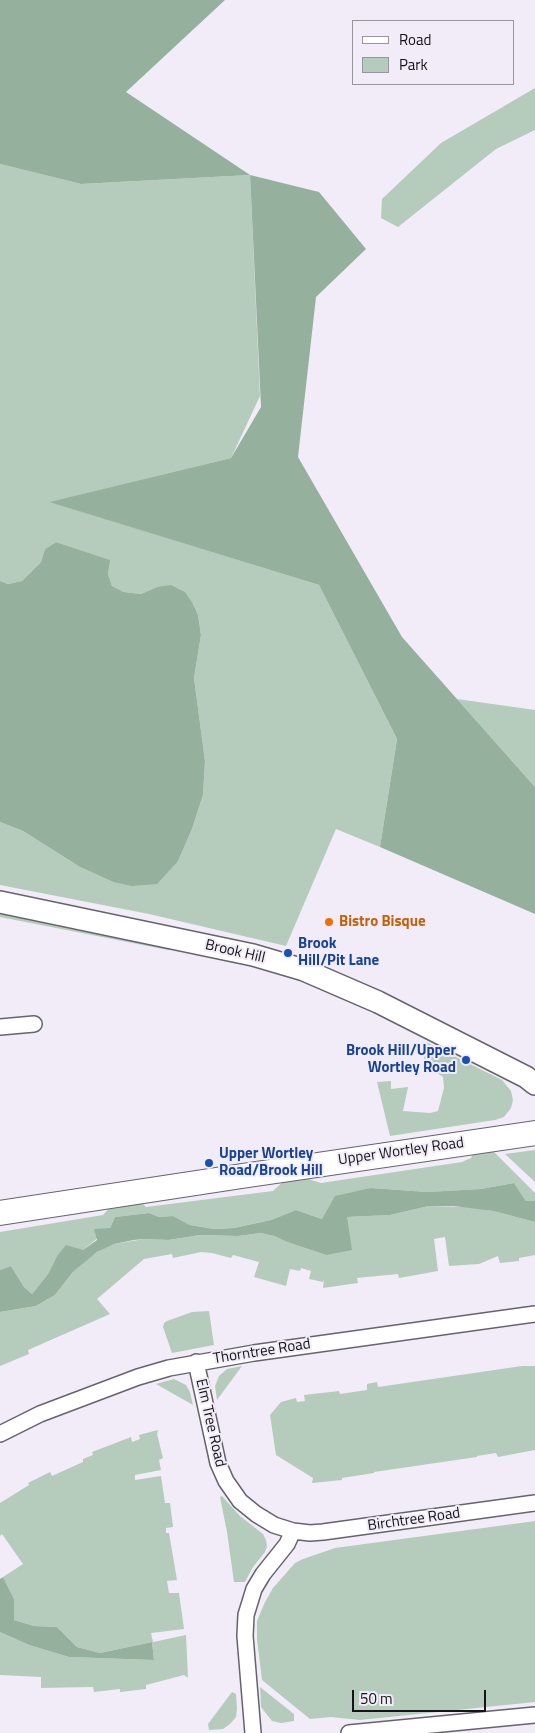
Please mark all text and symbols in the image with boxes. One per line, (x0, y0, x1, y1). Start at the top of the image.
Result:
legend (352, 20, 515, 85)
text: Road (399, 28, 431, 51)
text: Park (399, 53, 428, 76)
place label: Bistro Bisque (339, 913, 426, 931)
marker: Bistro Bisque (323, 916, 335, 928)
place label: Brook Hill/Pit Lane (298, 935, 379, 970)
street label: Brook Hill (203, 936, 267, 968)
marker: Brook Hill/Pit Lane (282, 947, 294, 959)
place label: Brook Hill/Upper Wortley Road (346, 1042, 456, 1077)
marker: Brook Hill/Upper Wortley Road (460, 1054, 472, 1066)
street label: Upper Wortley Road (337, 1134, 465, 1170)
place label: Upper Wortley Road/Brook Hill (219, 1145, 323, 1180)
marker: Upper Wortley Road/Brook Hill (203, 1157, 215, 1169)
street label: Thorntree Road (212, 1335, 312, 1369)
street label: Elm Tree Road (191, 1377, 229, 1469)
street label: Birchtree Road (367, 1505, 461, 1535)
scale bar (355, 1680, 489, 1712)
text: 50 m (360, 1687, 393, 1710)

